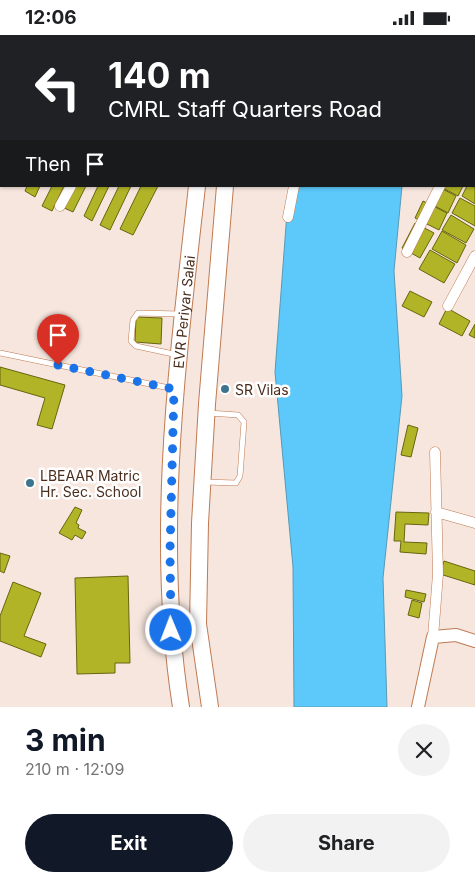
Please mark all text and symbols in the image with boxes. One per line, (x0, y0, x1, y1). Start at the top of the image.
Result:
text: 12:06 (25, 6, 77, 29)
text: 140 m (108, 54, 211, 96)
icon: left (25, 55, 90, 120)
text: CMRL Staff Quarters Road (108, 96, 382, 122)
icon: arrive (81, 150, 109, 178)
text: Then (25, 153, 71, 176)
street label: EVR Periyar Salai (169, 255, 198, 369)
pin (37, 314, 79, 365)
icon: arrive (44, 321, 72, 349)
place label: SR Vilas (235, 381, 289, 398)
marker: SR Vilas (219, 383, 231, 395)
place label: LBEAAR Matric Hr. Sec. School (40, 467, 141, 500)
marker: LBEAAR Matric Hr. Sec. School (24, 477, 36, 489)
position arrow (144, 603, 196, 655)
text: 3 min (25, 722, 106, 758)
button: close (398, 724, 450, 776)
text: 210 m · 12:09 (25, 759, 124, 779)
button: Exit (25, 814, 233, 872)
button: Share (243, 814, 450, 872)

